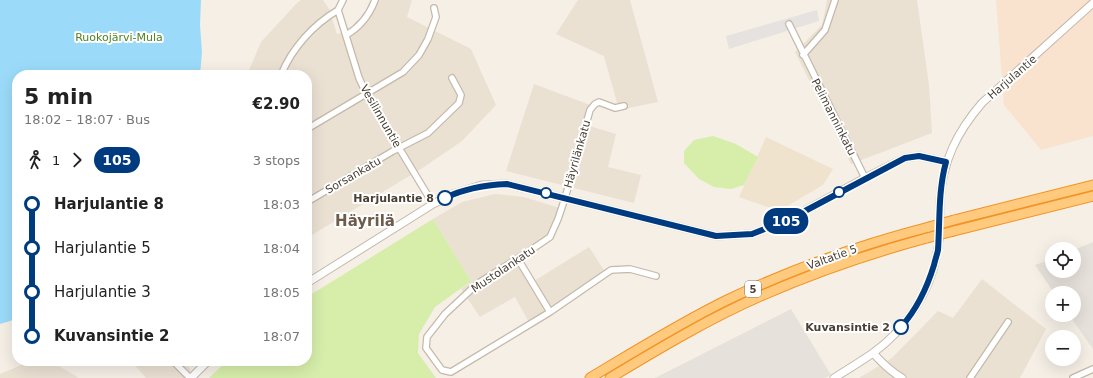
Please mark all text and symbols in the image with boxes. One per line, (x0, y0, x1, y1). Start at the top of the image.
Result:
park label: Ruokojärvi-Mula (75, 31, 163, 44)
street label: Harjulantie (985, 52, 1040, 102)
street label: Pelimanninkatu (809, 77, 859, 158)
street label: Vesilinnuntie (357, 83, 404, 150)
text: 5 min (24, 84, 93, 109)
text: €2.90 (253, 95, 300, 113)
text: 18:02 – 18:07 · Bus (24, 112, 150, 127)
street label: Häyrilänkatu (562, 119, 593, 190)
icon: walk (24, 149, 46, 171)
icon: forward (66, 149, 88, 171)
text: 105 (102, 152, 132, 168)
text: 1 (52, 153, 60, 168)
text: 3 stops (253, 153, 300, 168)
street label: Sorsankatu (323, 154, 383, 197)
unlabelled marker (833, 186, 845, 198)
unlabelled marker (540, 187, 552, 199)
marker: Harjulantie 8 (437, 190, 453, 206)
place label: Harjulantie 8 (353, 192, 434, 205)
text: Harjulantie 8 (54, 195, 164, 213)
text: 18:03 (263, 197, 300, 212)
line badge: 105 (763, 208, 809, 234)
district label: Häyrilä (335, 212, 395, 230)
text: 105 (771, 213, 801, 229)
text: Harjulantie 5 (54, 239, 151, 257)
text: 18:04 (263, 241, 300, 256)
street label: Valtatie 5 (805, 242, 859, 272)
map controls (1045, 242, 1081, 366)
button: locate (1045, 242, 1081, 278)
street label: Mustolankatu (469, 243, 538, 296)
road number: 5 (745, 281, 761, 297)
text: Harjulantie 3 (54, 283, 151, 301)
text: 18:05 (263, 285, 300, 300)
button: + (1045, 286, 1081, 322)
marker: Kuvansintie 2 (893, 319, 909, 335)
place label: Kuvansintie 2 (805, 321, 890, 334)
text: Kuvansintie 2 (54, 327, 170, 345)
text: 18:07 (263, 329, 300, 344)
button: − (1045, 330, 1081, 366)

